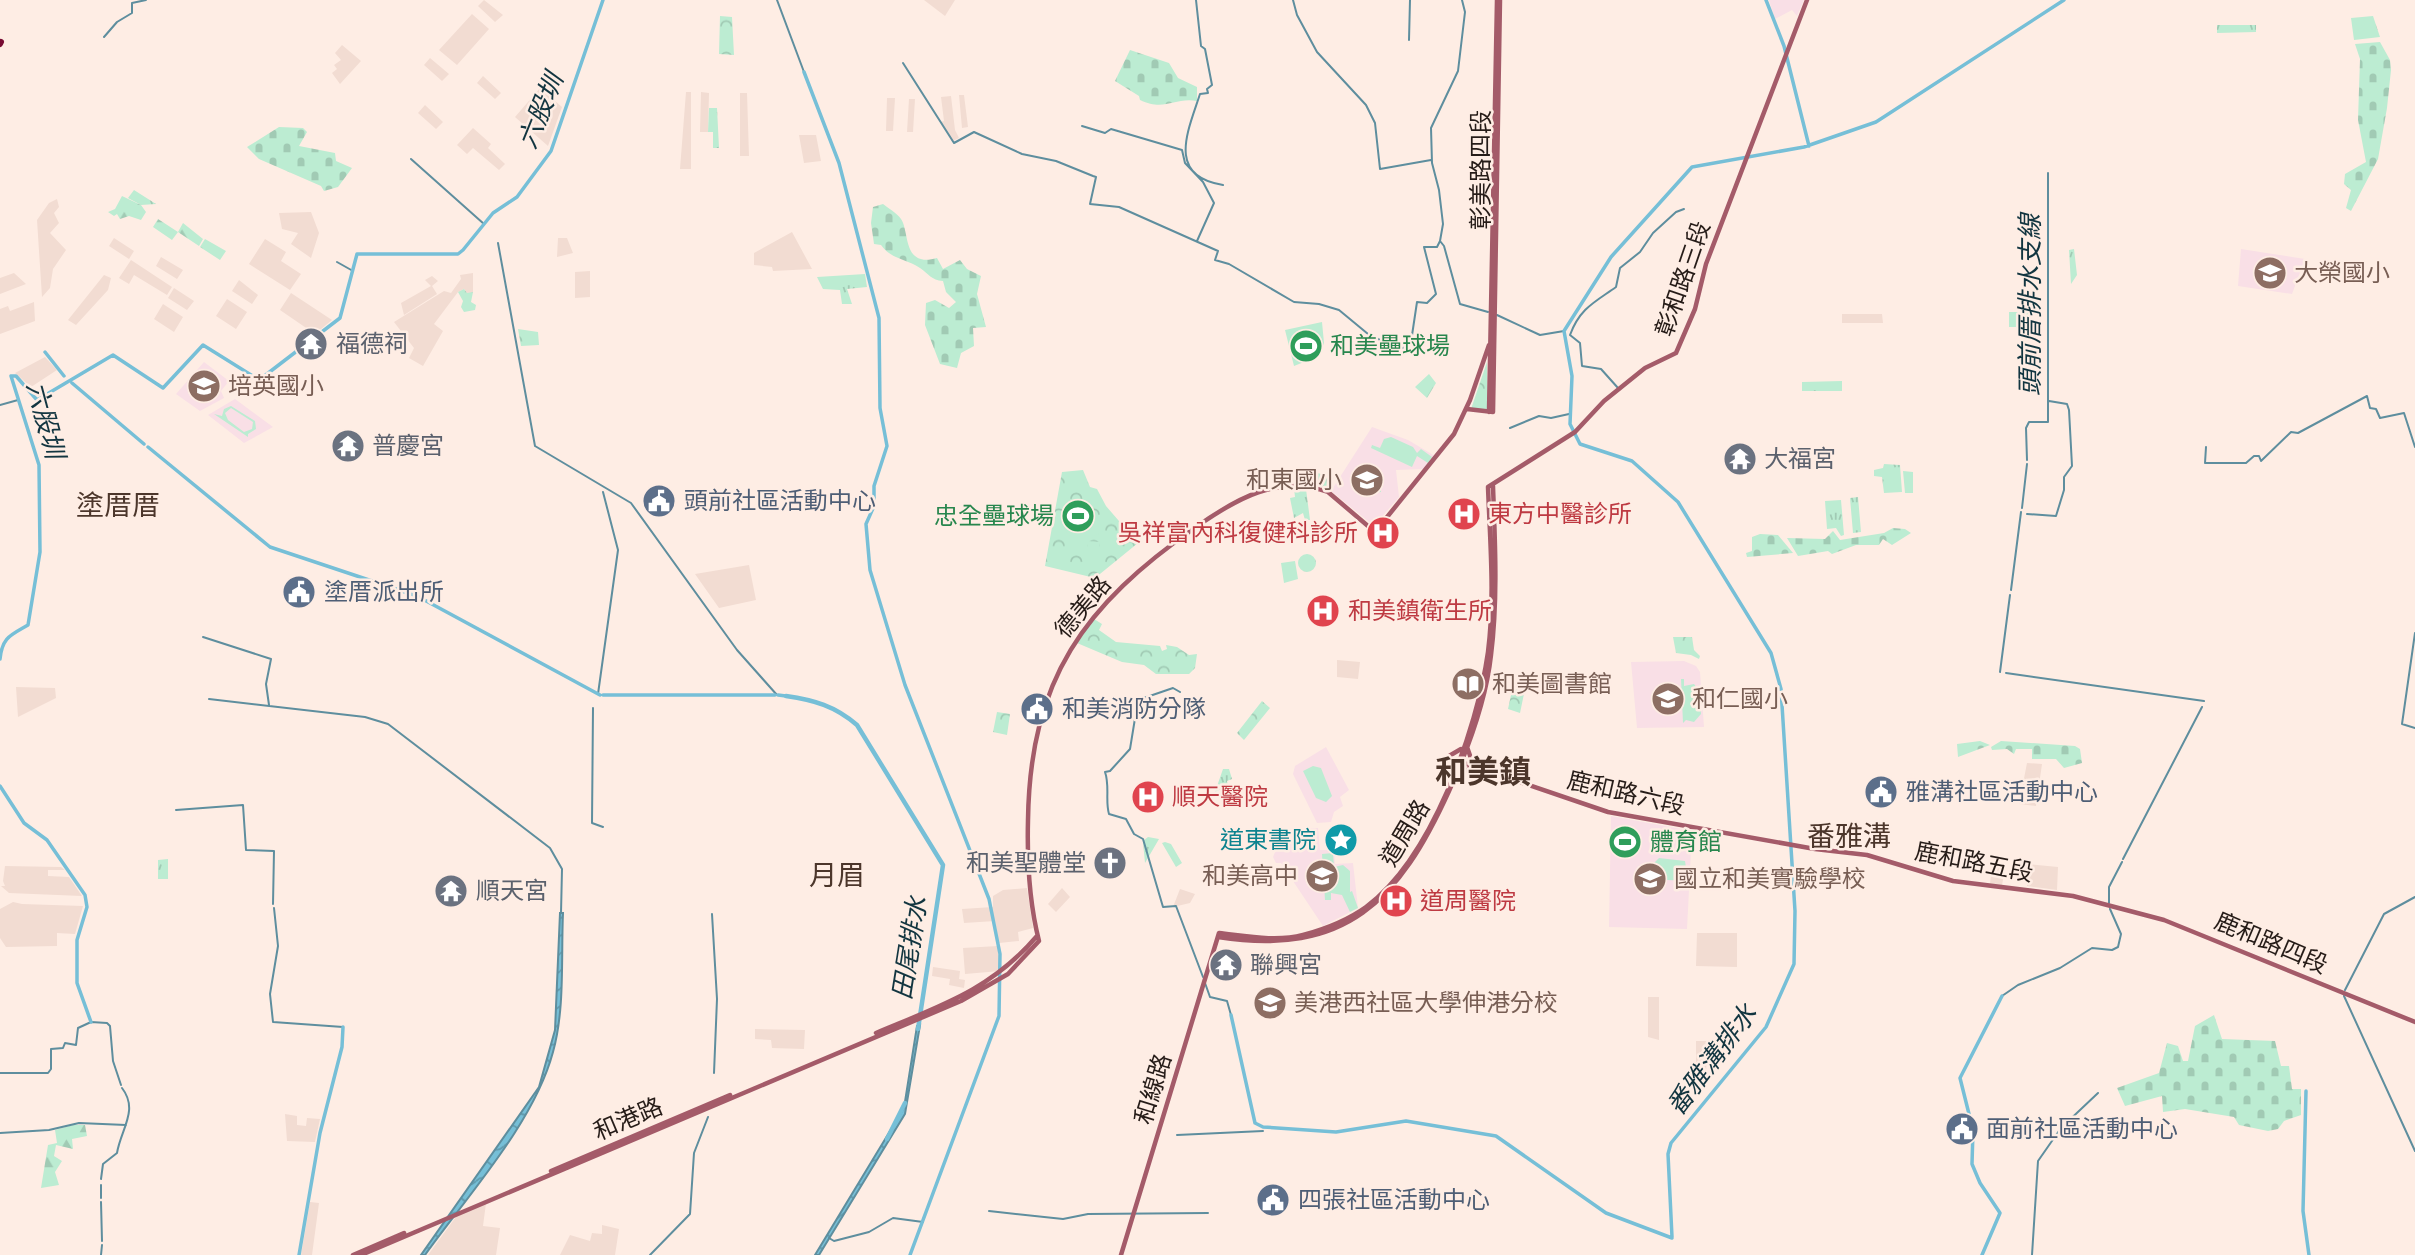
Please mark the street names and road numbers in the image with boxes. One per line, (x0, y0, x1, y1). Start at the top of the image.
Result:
street label: 彰美路四段 (1465, 110, 1497, 230)
street label: 彰和路三段 (1648, 217, 1718, 341)
street label: 德美路 (1048, 569, 1118, 645)
street label: 鹿和路六段 (1564, 764, 1688, 822)
street label: 道周路 (1373, 794, 1437, 872)
street label: 鹿和路五段 (1912, 835, 2036, 889)
street label: 鹿和路四段 (2210, 905, 2332, 981)
street label: 和線路 (1127, 1050, 1179, 1128)
street label: 和港路 (589, 1090, 667, 1148)

